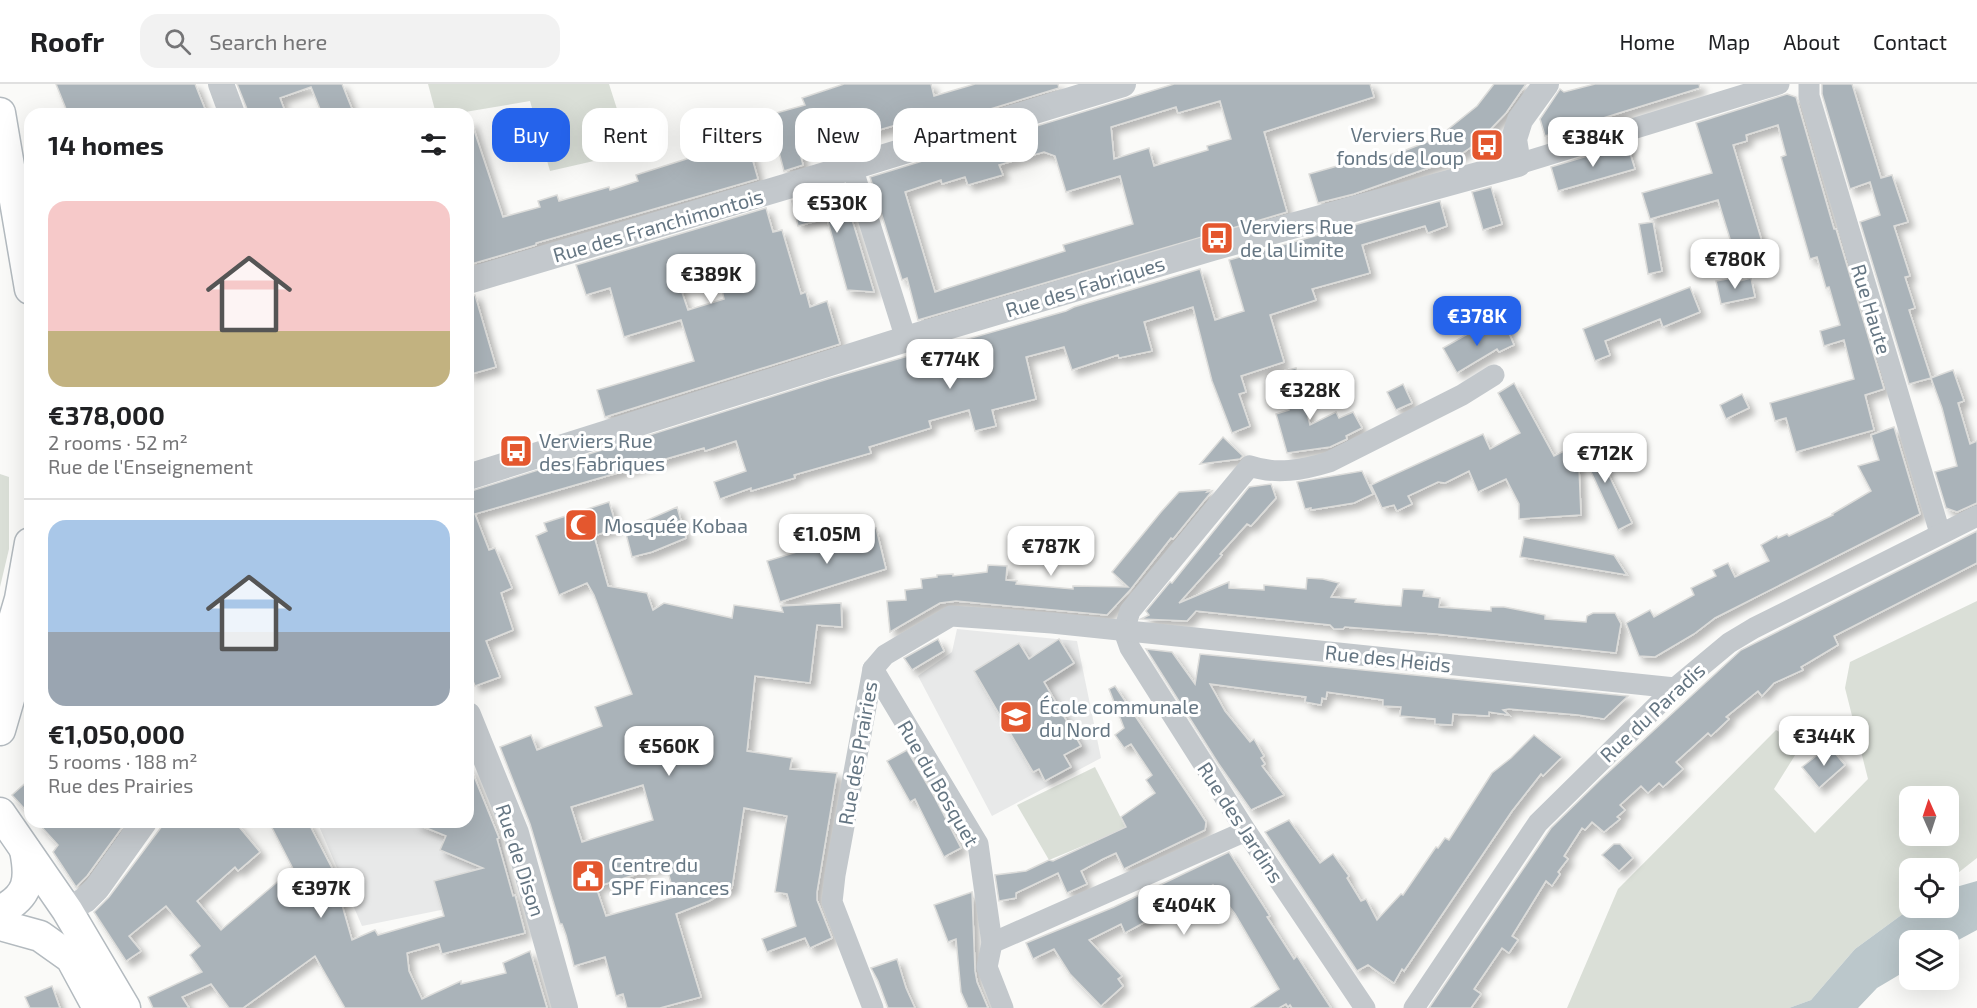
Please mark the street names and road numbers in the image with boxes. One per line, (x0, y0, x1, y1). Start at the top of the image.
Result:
street label: Rue des Franchimontois (550, 183, 766, 267)
street label: Rue des Fabriques (1003, 250, 1167, 322)
street label: Rue Haute (1847, 261, 1897, 357)
street label: Rue des Heids (1324, 639, 1452, 677)
street label: Rue du Paradis (1595, 657, 1709, 767)
street label: Rue des Prairies (833, 679, 881, 827)
street label: Rue du Bosquet (893, 716, 985, 851)
street label: Rue des Jardins (1193, 757, 1289, 887)
street label: Rue de Dison (492, 801, 550, 919)

